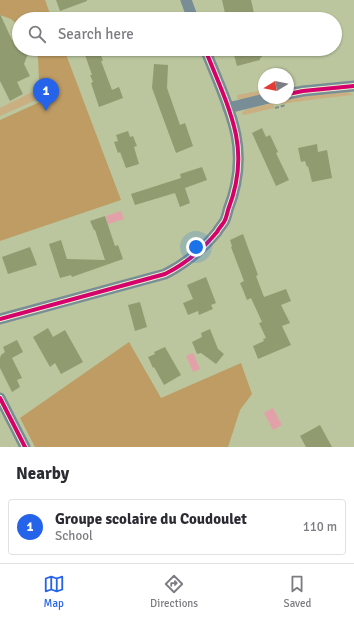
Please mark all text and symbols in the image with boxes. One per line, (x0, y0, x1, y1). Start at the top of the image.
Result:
search box (12, 12, 342, 56)
icon: search (26, 23, 48, 45)
text: Search here (58, 25, 134, 43)
north arrow (258, 68, 294, 104)
pin: 1 (33, 78, 59, 111)
your location (186, 237, 206, 257)
text: Nearby (16, 463, 69, 484)
text: Groupe scolaire du Coudoulet (55, 510, 247, 528)
text: 1 (26, 519, 34, 535)
text: 110 m (303, 519, 337, 535)
text: School (55, 528, 93, 544)
tab: Map (43, 573, 65, 610)
tab: Directions (150, 573, 198, 610)
tab: Saved (284, 573, 311, 610)

